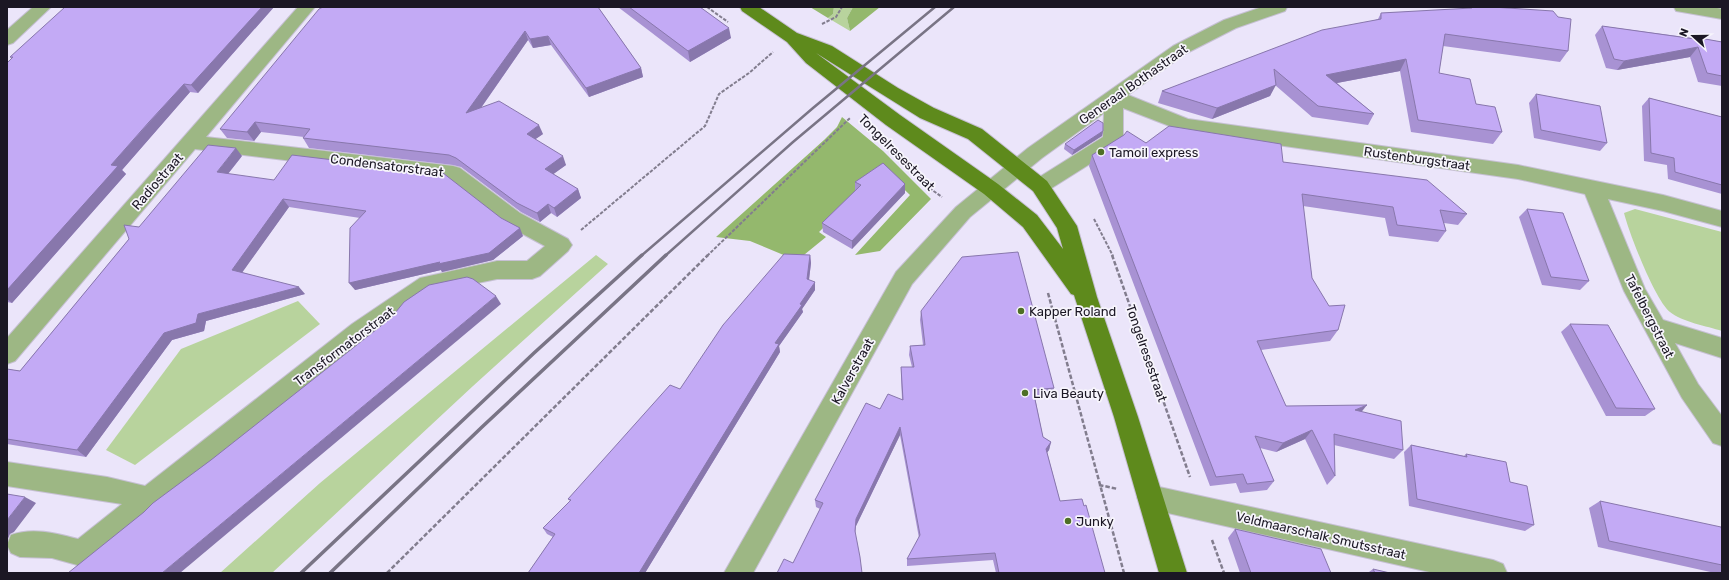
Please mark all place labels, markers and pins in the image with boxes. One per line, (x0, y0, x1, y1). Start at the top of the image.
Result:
place label: Tamoil express (1109, 145, 1199, 160)
marker: Tamoil express (1096, 147, 1106, 157)
place label: Kapper Roland (1029, 304, 1116, 319)
marker: Kapper Roland (1016, 306, 1026, 316)
place label: Liva Beauty (1033, 386, 1104, 401)
marker: Liva Beauty (1020, 388, 1030, 398)
place label: Junky (1076, 514, 1114, 529)
marker: Junky (1063, 516, 1073, 526)

